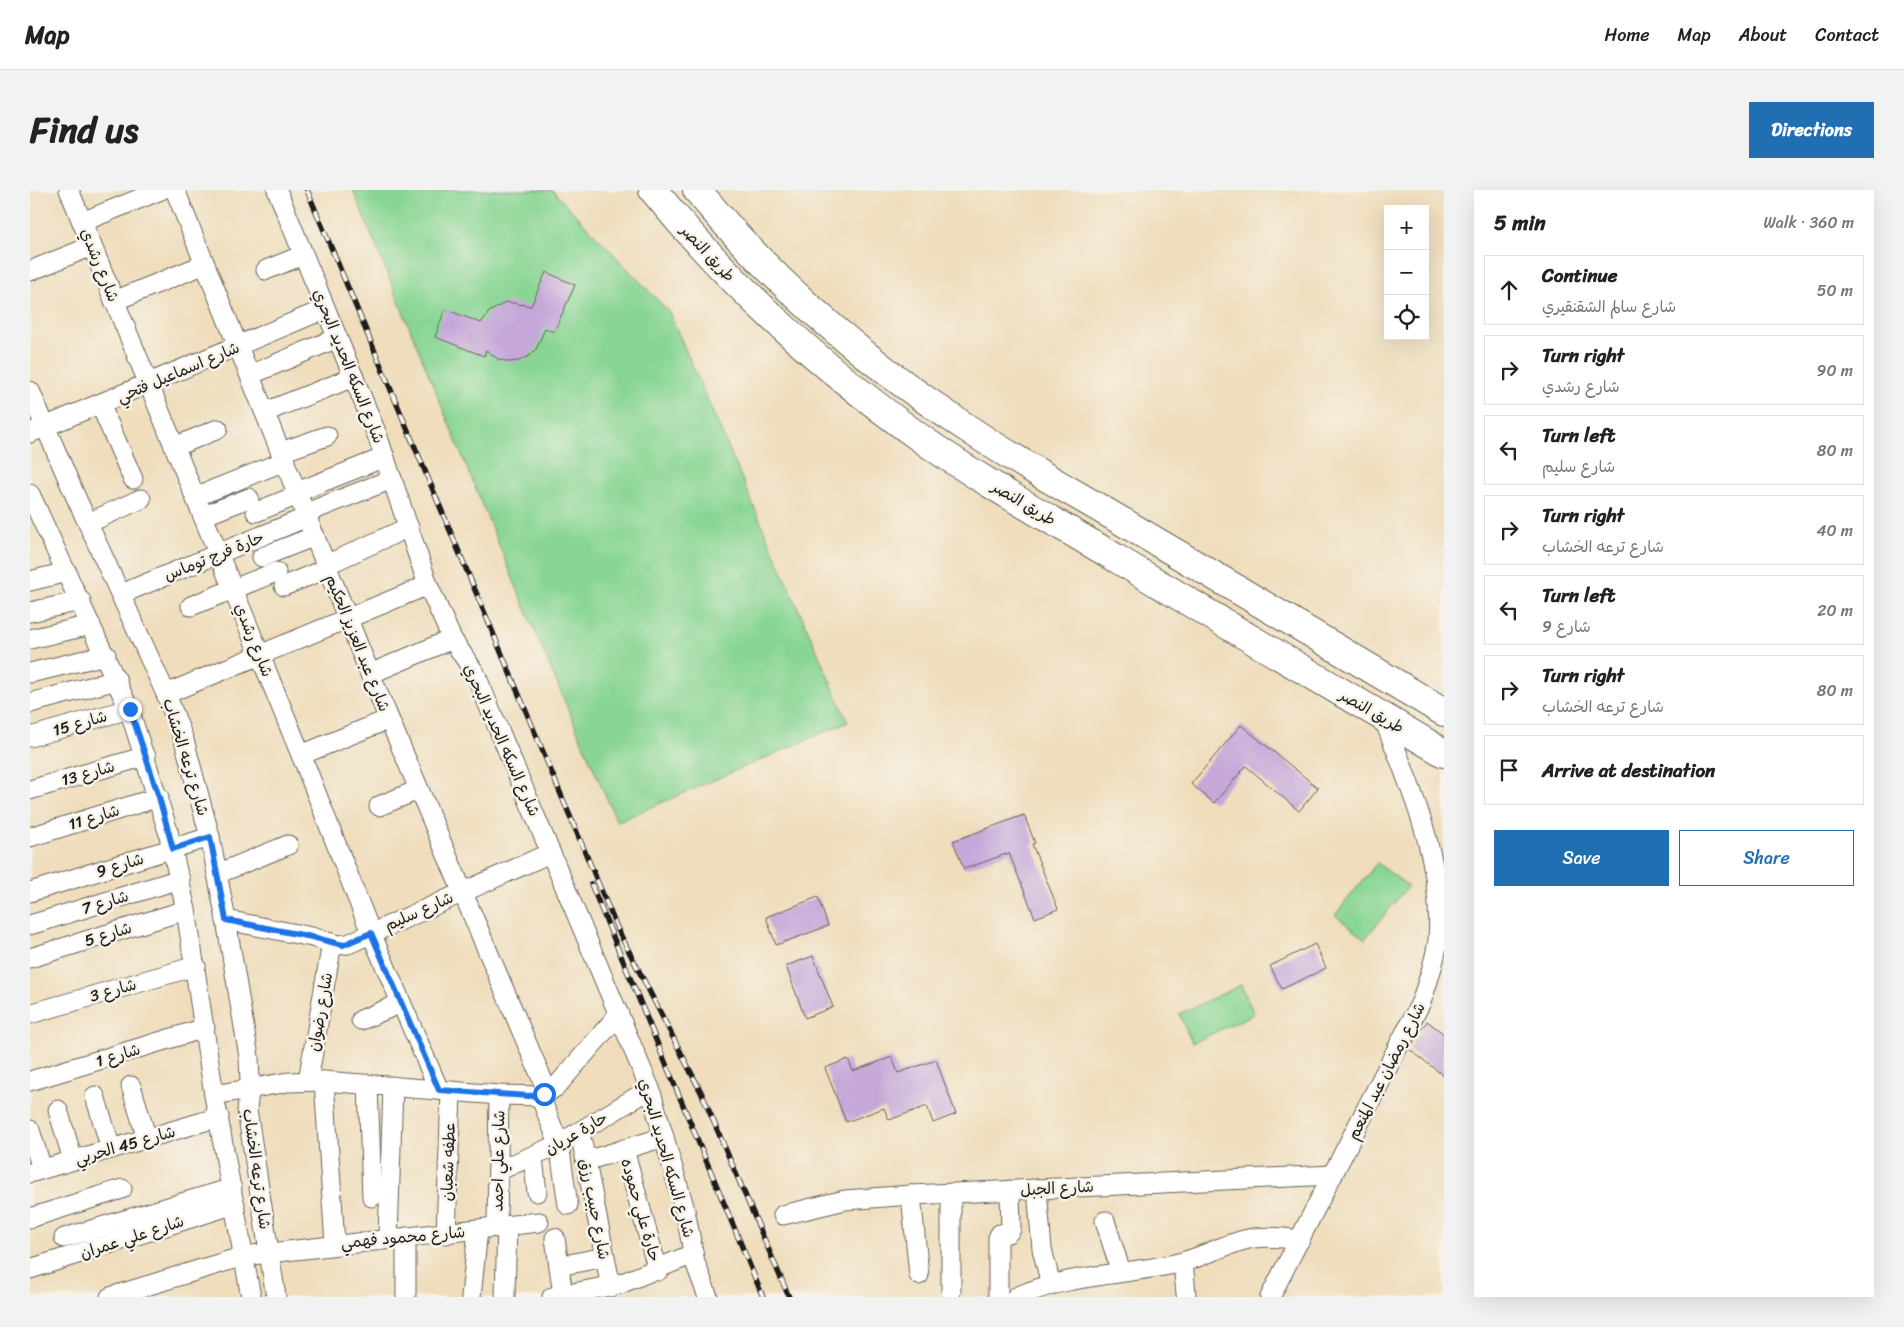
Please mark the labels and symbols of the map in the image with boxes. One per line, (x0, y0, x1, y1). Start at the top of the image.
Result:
street label: طريق النصر (672, 216, 743, 289)
street label: شارع رشدي (72, 224, 128, 306)
street label: شارع السكه الحديد البحري (305, 284, 393, 448)
street label: شارع اسماعيل فتحي (112, 333, 244, 411)
street label: طريق النصر (984, 471, 1062, 534)
street label: حارة فرج توماس (159, 523, 269, 589)
street label: شارع عبد العزيز الحكيم (317, 570, 399, 716)
street label: شارع رشدي (226, 599, 282, 681)
street label: شارع السكه الحديد البحري (455, 659, 549, 821)
street label: طريق النصر (1332, 680, 1410, 741)
street label: شارع ترعه الخشاب (154, 694, 218, 820)
route end (119, 698, 142, 721)
street label: شارع 15 (49, 701, 111, 745)
street label: شارع 13 (58, 752, 118, 794)
street label: شارع 11 (65, 795, 123, 839)
street label: شارع 9 (93, 844, 147, 886)
street label: شارع 7 (78, 881, 132, 923)
street label: شارع سليم (380, 883, 458, 939)
street label: شارع 5 (81, 913, 135, 955)
street label: شارع 3 (86, 970, 140, 1010)
street label: شارع رضوان (299, 970, 341, 1054)
street label: شارع رمضان عبد المنعم (1339, 997, 1433, 1145)
street label: شارع 1 (92, 1034, 144, 1076)
street label: شارع السكه الحديد البحري (630, 1075, 704, 1241)
route start (533, 1083, 556, 1106)
street label: حارة عريان (539, 1103, 613, 1163)
street label: شارع ترعه الخشاب (234, 1107, 280, 1231)
street label: شارع علي احمد (483, 1110, 513, 1212)
street label: شارع 45 الحربي (71, 1117, 179, 1173)
street label: عطفه شعبان (432, 1122, 464, 1202)
street label: حارة علي حموده (612, 1155, 670, 1265)
street label: شارع حبيب رزق (571, 1156, 619, 1262)
street label: شارع الجبل (1019, 1172, 1095, 1204)
street label: شارع علي عمران (76, 1207, 188, 1267)
street label: شارع محمود فهمي (340, 1217, 466, 1257)

